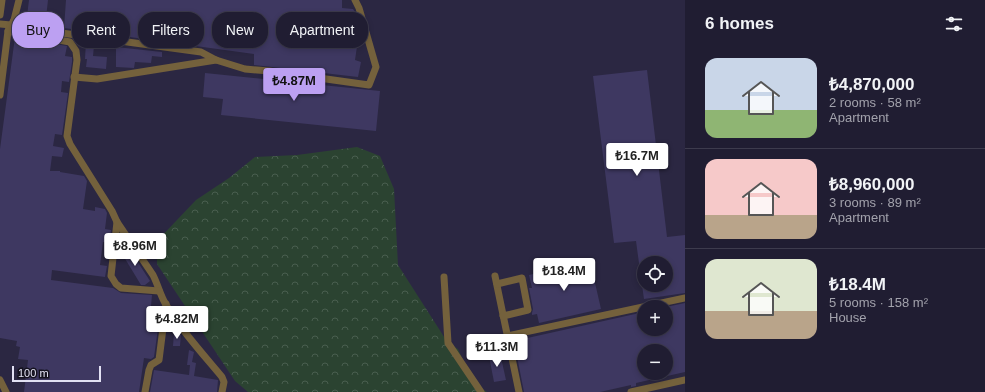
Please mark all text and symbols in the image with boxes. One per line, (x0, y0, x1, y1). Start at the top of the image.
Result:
chip: Buy (12, 12, 64, 48)
chip: Rent (72, 12, 130, 48)
chip: Filters (138, 12, 204, 48)
chip: New (212, 12, 268, 48)
chip: Apartment (276, 12, 368, 48)
icon: filters (943, 13, 965, 35)
text: 6 homes (705, 14, 774, 33)
pin: ₺4.87M (261, 68, 327, 102)
text: ₺4.87M (272, 73, 316, 88)
icon: home (737, 74, 785, 122)
text: ₺4,870,000 (829, 75, 914, 94)
text: 2 rooms · 58 m² (829, 95, 921, 110)
text: Apartment (829, 110, 889, 125)
pin: ₺16.7M (604, 143, 670, 177)
text: ₺16.7M (615, 148, 659, 163)
icon: home (737, 175, 785, 223)
text: ₺8,960,000 (829, 175, 914, 194)
text: 3 rooms · 89 m² (829, 195, 921, 210)
text: Apartment (829, 210, 889, 225)
pin: ₺8.96M (102, 233, 168, 267)
text: ₺8.96M (113, 238, 157, 253)
map controls (637, 256, 673, 380)
button: locate (637, 256, 673, 292)
pin: ₺18.4M (531, 258, 597, 292)
text: ₺18.4M (542, 263, 586, 278)
icon: home (737, 275, 785, 323)
text: ₺18.4M (829, 275, 886, 294)
text: 5 rooms · 158 m² (829, 295, 928, 310)
button: + (637, 300, 673, 336)
pin: ₺4.82M (144, 306, 210, 340)
text: House (829, 310, 867, 325)
text: ₺4.82M (155, 311, 199, 326)
pin: ₺11.3M (464, 334, 530, 368)
text: ₺11.3M (476, 339, 518, 354)
button: − (637, 344, 673, 380)
scale bar (12, 364, 101, 383)
text: 100 m (18, 367, 49, 379)

